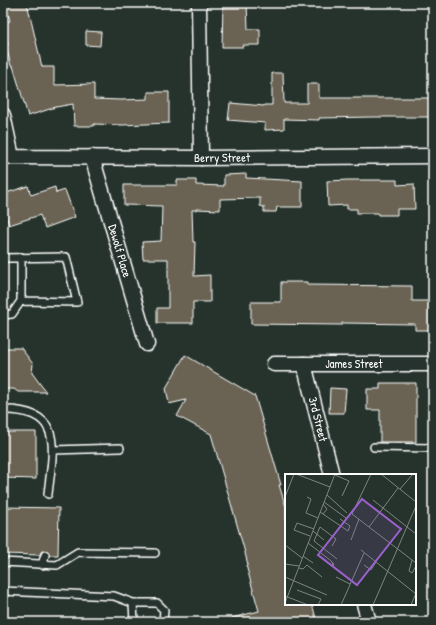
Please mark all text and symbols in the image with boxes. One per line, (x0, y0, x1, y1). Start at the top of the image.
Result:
street label: Berry Street (194, 149, 251, 166)
street label: Dewolf Place (104, 222, 136, 280)
street label: James Street (325, 355, 384, 372)
street label: 3rd Street (305, 395, 332, 444)
inset map (285, 474, 416, 605)

